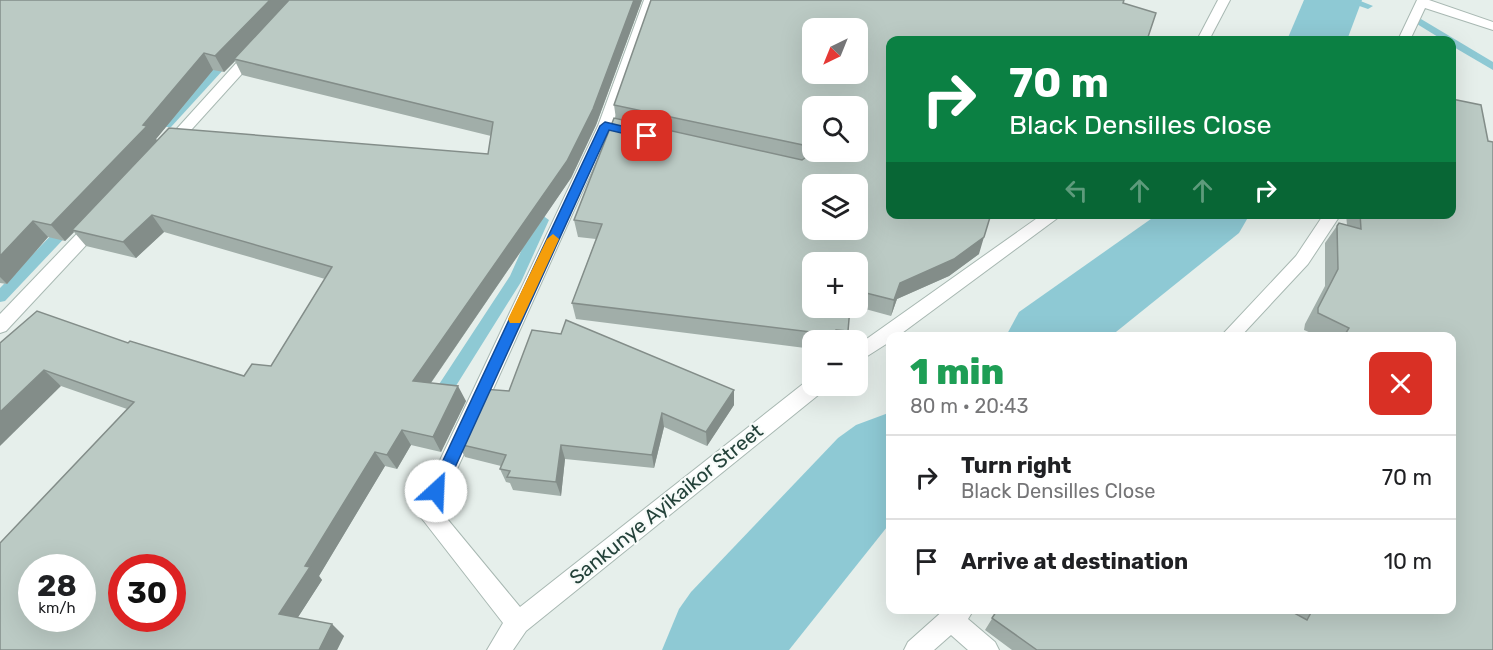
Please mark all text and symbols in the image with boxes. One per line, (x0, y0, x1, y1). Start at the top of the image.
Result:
north arrow (802, 18, 868, 84)
map controls (802, 18, 868, 396)
text: 70 m (1009, 58, 1109, 108)
icon: right (910, 60, 988, 138)
button: search (802, 96, 868, 162)
text: Black Densilles Close (1009, 109, 1272, 141)
pin (621, 110, 672, 161)
icon: arrive (630, 119, 663, 152)
button: layers (802, 174, 868, 240)
icon: left (1060, 174, 1093, 207)
icon: ahead (1123, 174, 1156, 207)
icon: ahead (1186, 174, 1219, 207)
icon: right (1249, 174, 1282, 207)
button: + (802, 252, 868, 318)
button: − (802, 330, 868, 396)
text: 1 min (910, 350, 1004, 393)
button: close (1369, 352, 1432, 415)
text: 80 m · 20:43 (910, 394, 1029, 418)
street label: Sankunye Ayikaikor Street (564, 418, 768, 589)
text: Turn right (961, 452, 1071, 479)
position arrow (404, 459, 468, 523)
icon: right (910, 461, 943, 494)
text: 70 m (1382, 464, 1432, 491)
text: Black Densilles Close (961, 479, 1156, 503)
icon: arrive (910, 545, 943, 578)
text: Arrive at destination (961, 548, 1188, 575)
text: 10 m (1384, 548, 1432, 575)
speed limit sign: 30 (108, 554, 186, 632)
text: 28 (37, 568, 77, 604)
text: km/h (38, 599, 76, 617)

